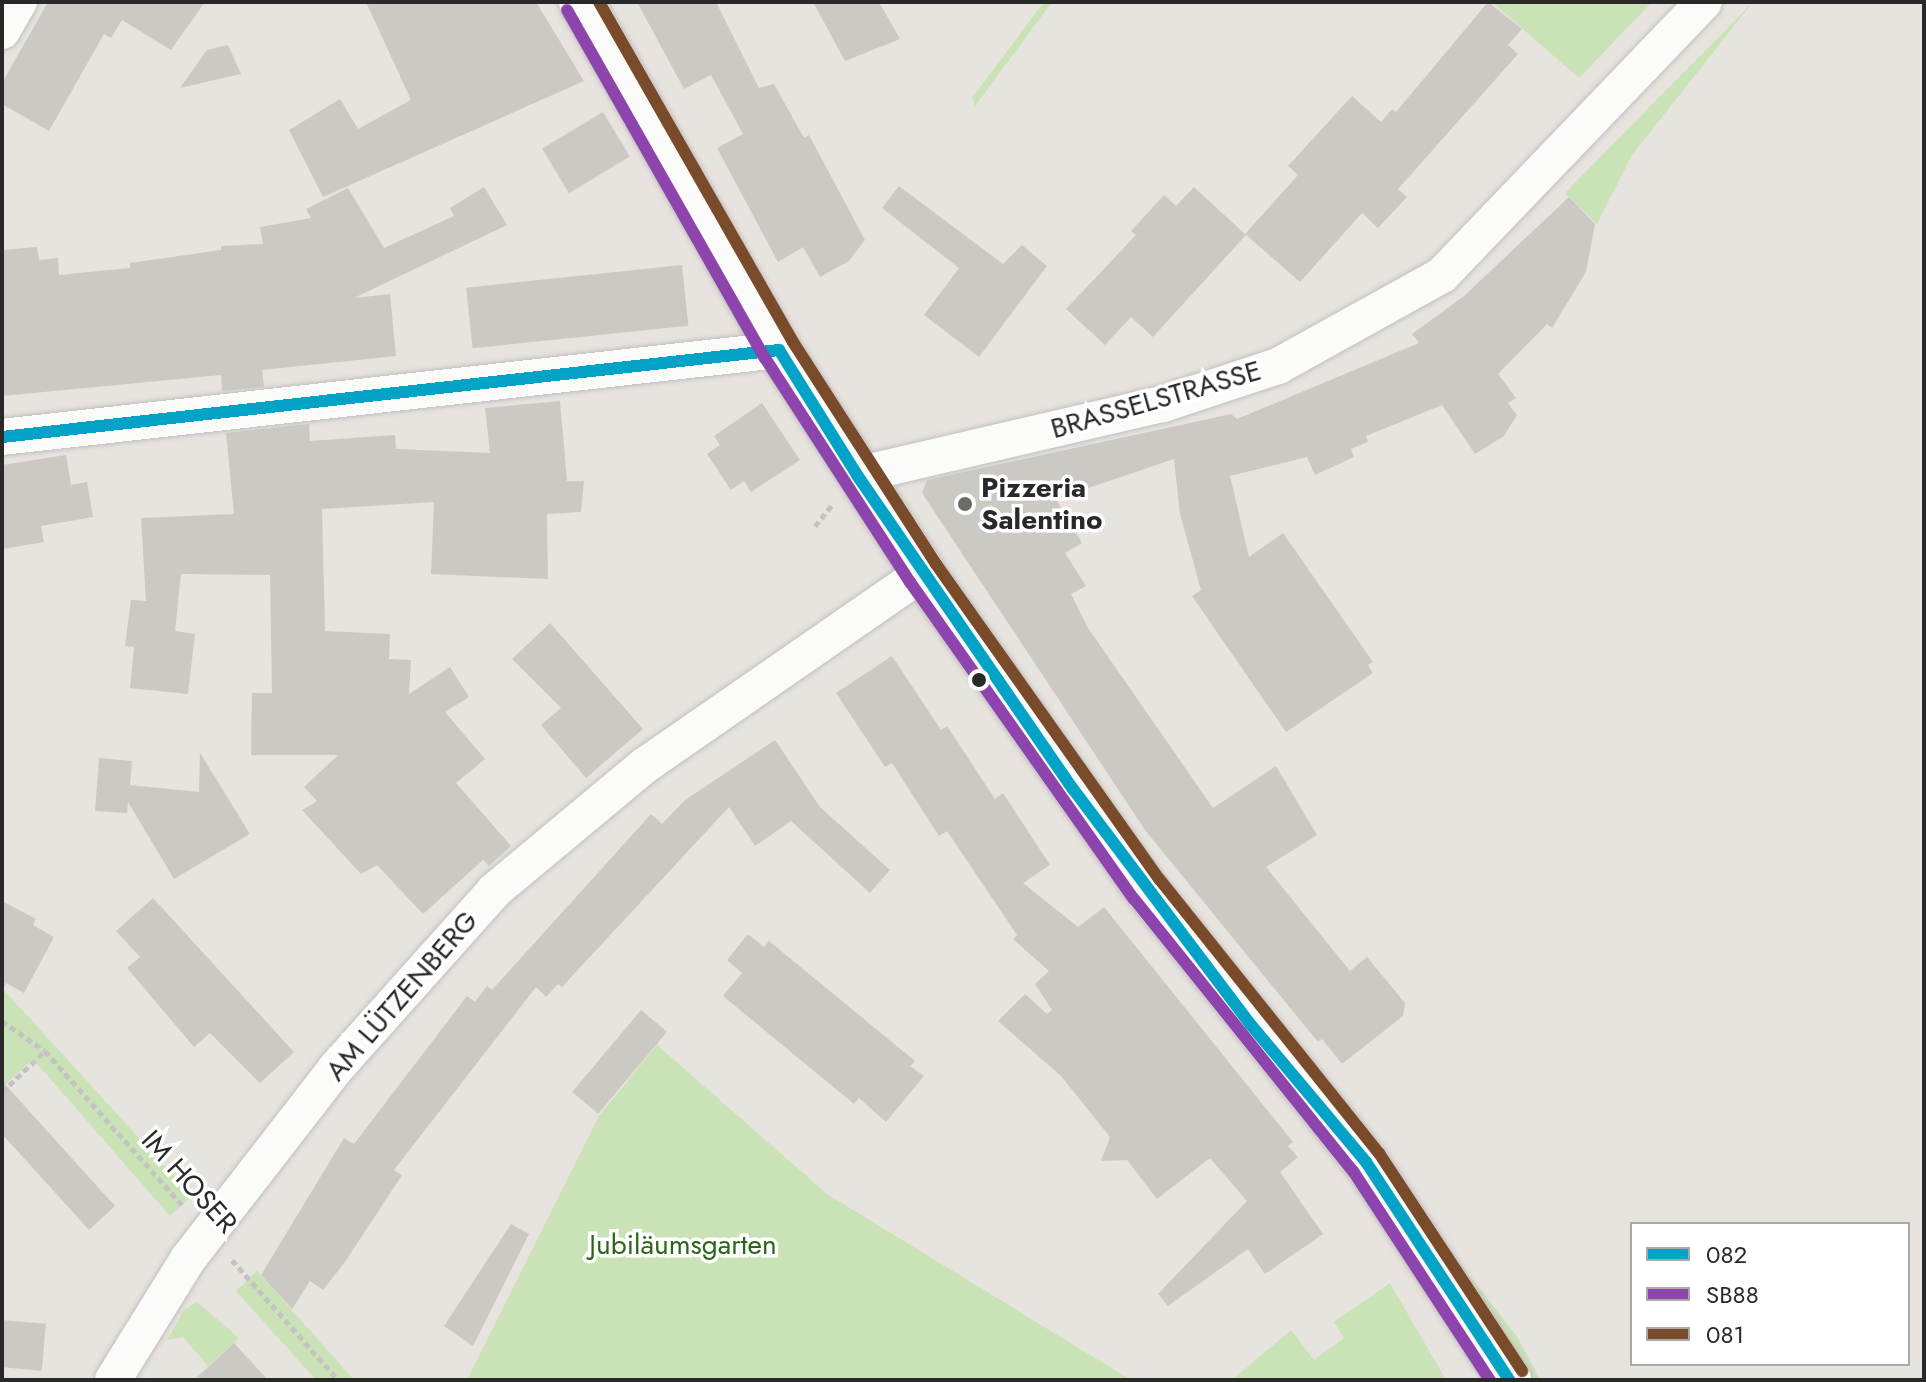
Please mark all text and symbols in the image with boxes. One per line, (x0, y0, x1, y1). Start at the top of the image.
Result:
street label: BRASSELSTRASSE (1047, 354, 1265, 446)
place label: Pizzeria Salentino (981, 471, 1103, 537)
marker: Pizzeria Salentino (956, 495, 974, 513)
unlabelled marker (971, 672, 987, 688)
street label: AM LÜTZENBERG (319, 904, 485, 1088)
street label: IM HOSER (134, 1124, 244, 1240)
legend (1630, 1222, 1910, 1366)
park label: Jubiläumsgarten (589, 1228, 777, 1262)
text: 082 (1706, 1237, 1747, 1272)
text: SB88 (1706, 1277, 1759, 1312)
text: 081 (1706, 1317, 1744, 1352)

